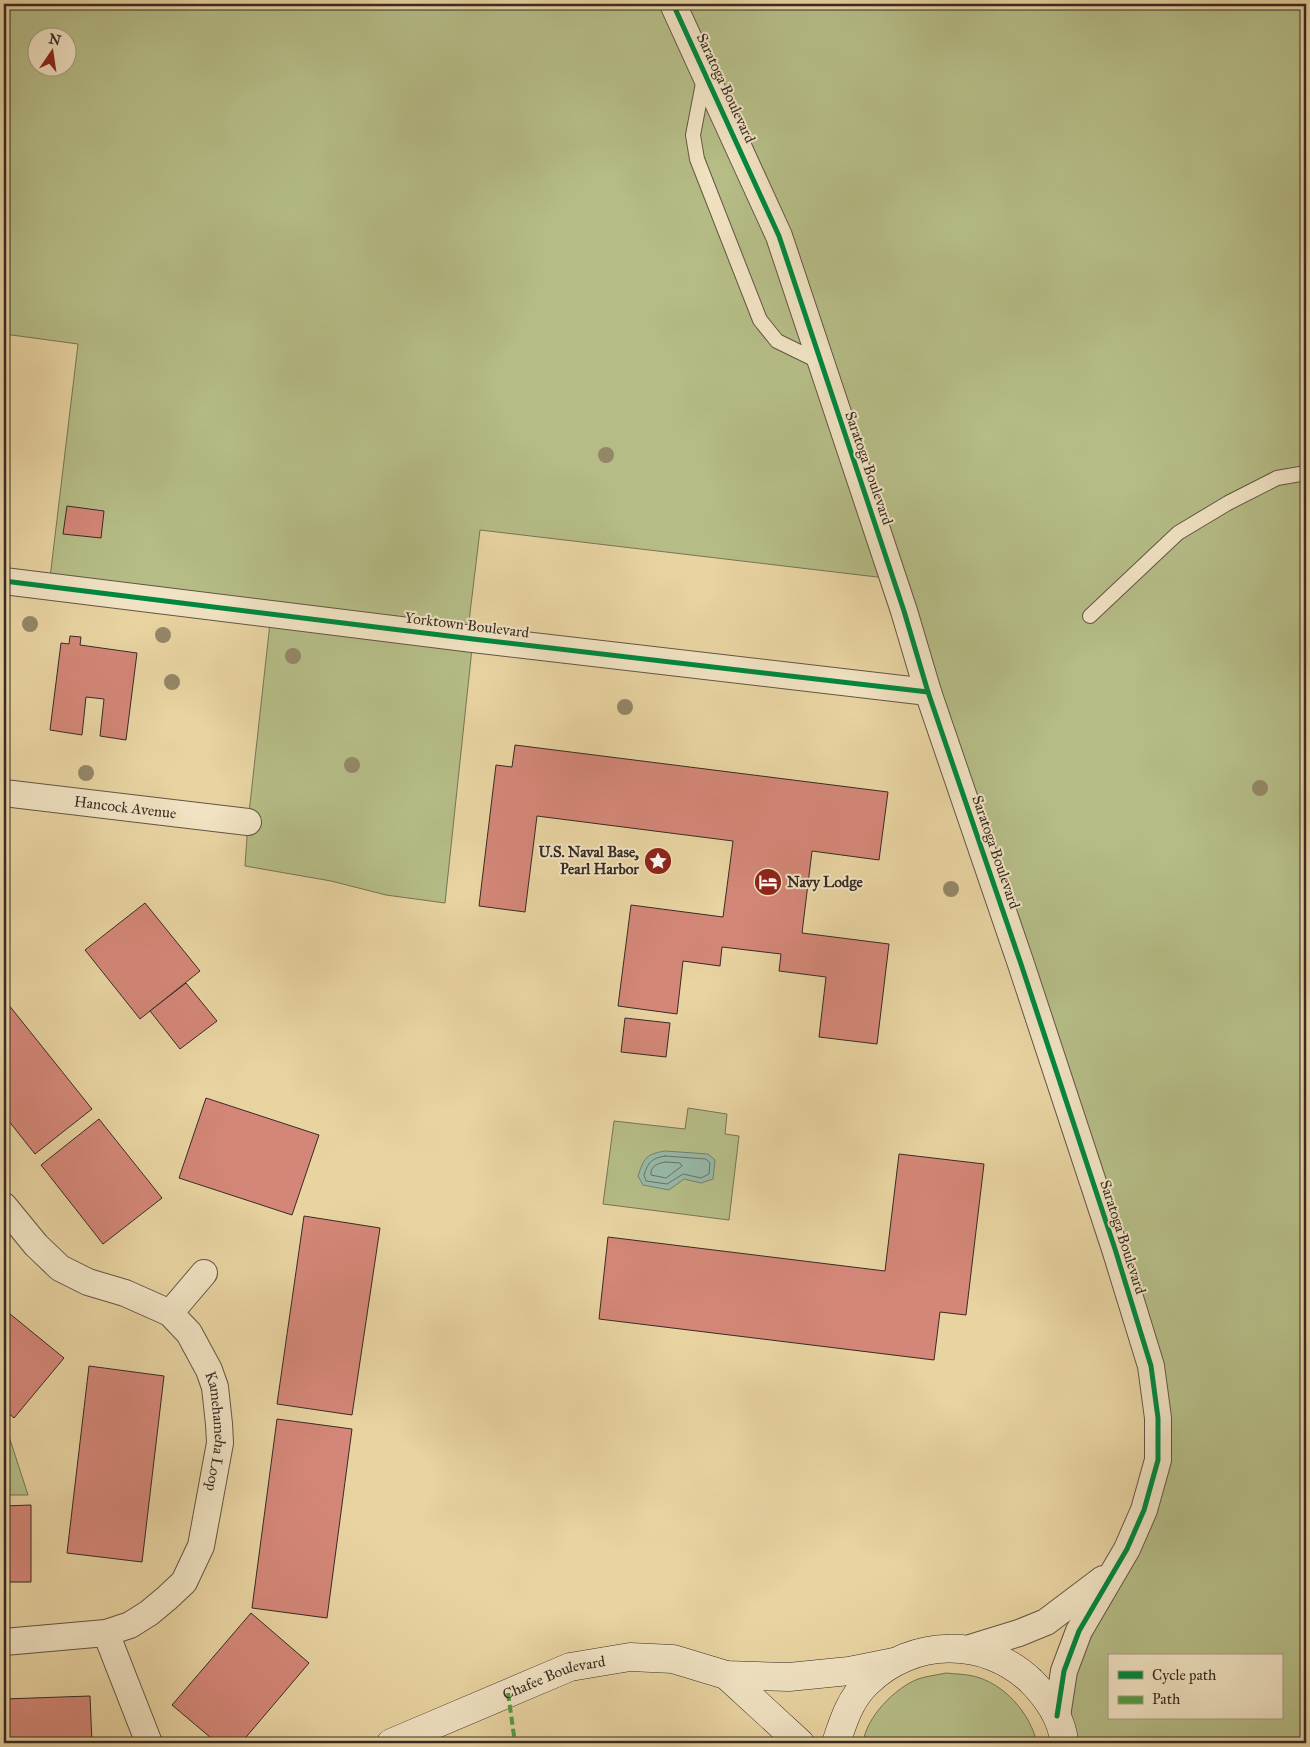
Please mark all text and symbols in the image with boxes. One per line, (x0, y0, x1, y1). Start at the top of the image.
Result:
north arrow (28, 28, 78, 78)
text: N (47, 30, 63, 49)
street label: Saratoga Boulevard (693, 30, 759, 146)
street label: Saratoga Boulevard (841, 409, 897, 528)
street label: Yorktown Boulevard (404, 608, 531, 642)
street label: Hancock Avenue (73, 792, 177, 822)
street label: Saratoga Boulevard (968, 793, 1024, 912)
place label: U.S. Naval Base, Pearl Harbor (539, 843, 639, 878)
place icon: U.S. Naval Base, Pearl Harbor (643, 846, 673, 876)
hotel icon: Navy Lodge (753, 867, 783, 897)
place label: Navy Lodge (787, 873, 863, 892)
street label: Saratoga Boulevard (1096, 1178, 1150, 1297)
street label: Kamehameha Loop (201, 1369, 229, 1493)
street label: Chafee Boulevard (500, 1652, 607, 1704)
legend (1108, 1654, 1282, 1720)
text: Cycle path (1152, 1666, 1217, 1684)
text: Path (1152, 1690, 1181, 1708)

